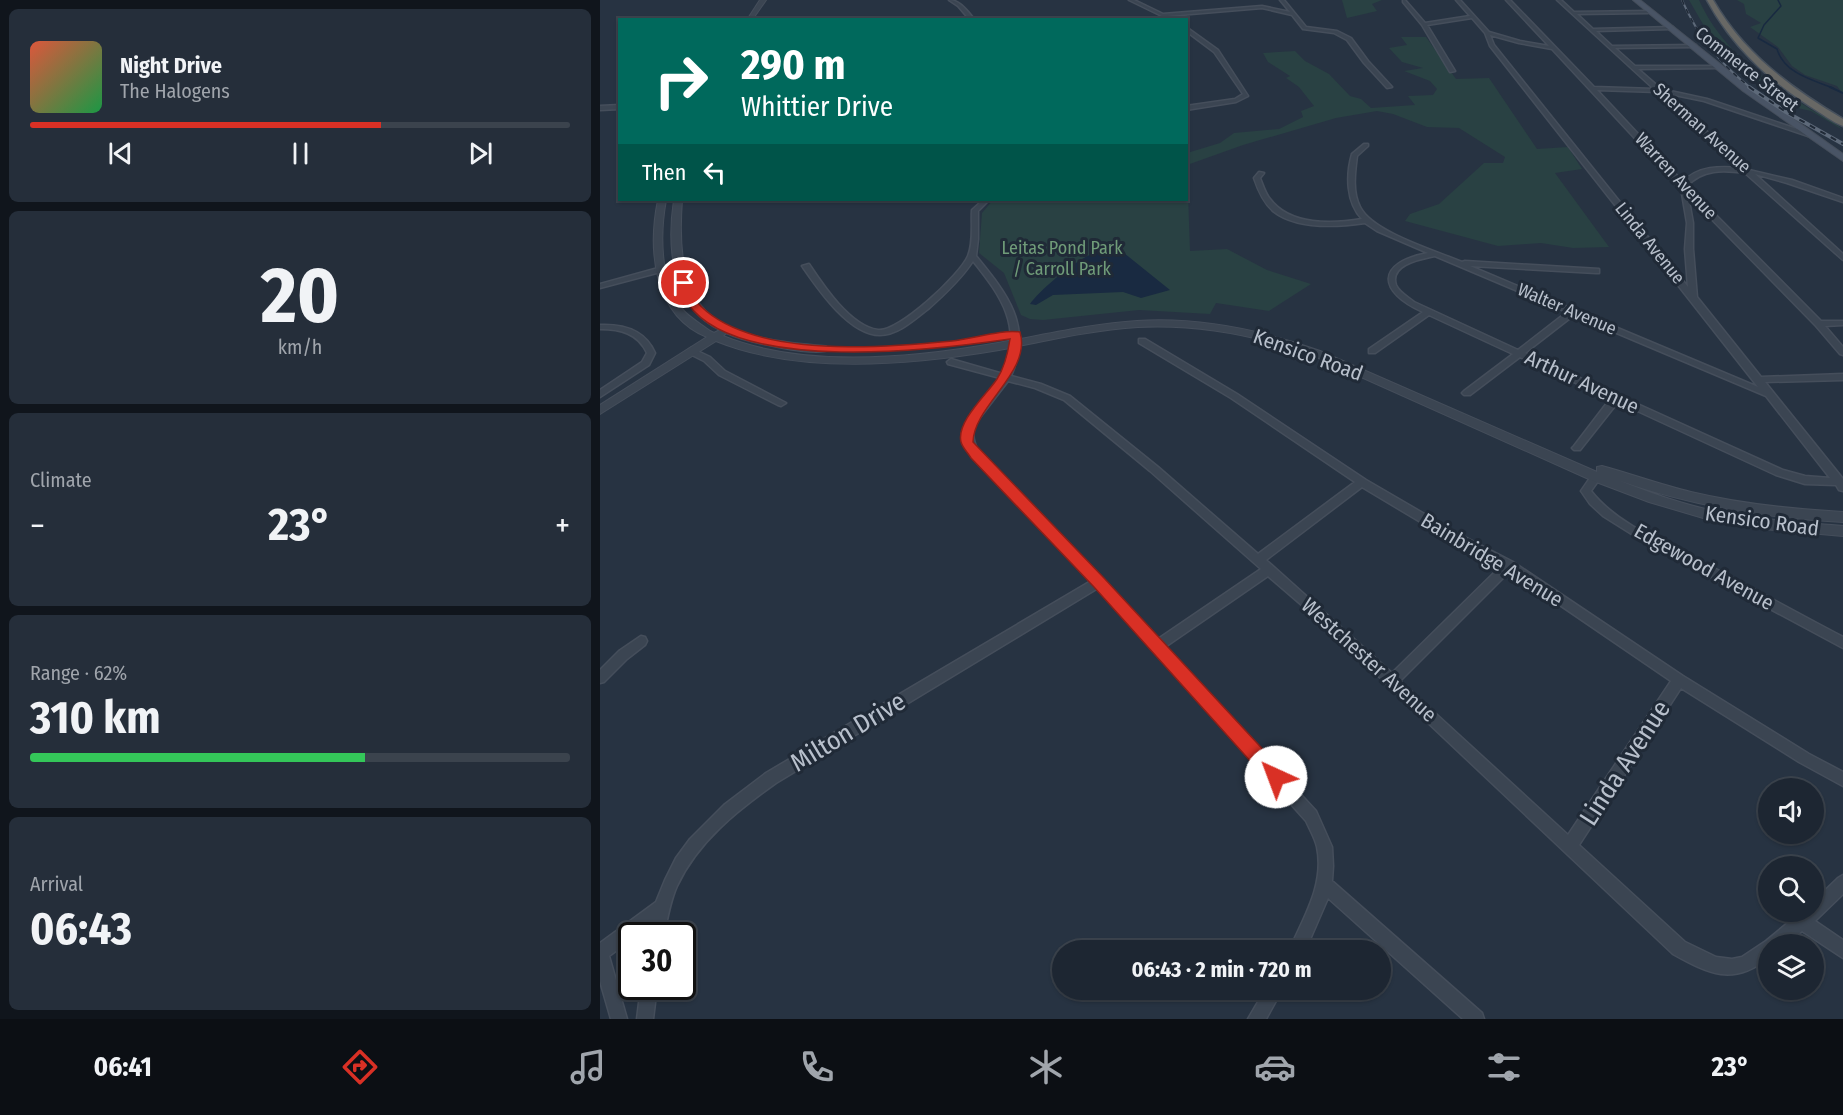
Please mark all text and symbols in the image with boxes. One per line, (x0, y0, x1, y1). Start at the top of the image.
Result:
street label: Commerce Street (1691, 22, 1803, 116)
text: 290 m (741, 40, 846, 90)
icon: right (642, 42, 720, 120)
text: Night Drive (120, 52, 222, 79)
street label: Sherman Avenue (1649, 78, 1756, 178)
text: The Halogens (120, 79, 230, 103)
text: Whittier Drive (741, 91, 893, 123)
street label: Warren Avenue (1630, 128, 1722, 224)
icon: previous (104, 137, 137, 170)
icon: pause (284, 137, 317, 170)
icon: next (464, 137, 497, 170)
icon: left (698, 156, 731, 189)
text: Then (642, 159, 686, 186)
street label: Linda Avenue (1610, 198, 1690, 288)
park label: Leitas Pond Park / Carroll Park (1001, 237, 1123, 280)
text: 20 (261, 249, 339, 343)
pin (658, 257, 709, 308)
icon: arrive (667, 266, 700, 299)
street label: Walter Avenue (1514, 278, 1620, 340)
street label: Kensico Road (1250, 323, 1366, 387)
text: km/h (278, 335, 322, 359)
street label: Arthur Avenue (1521, 344, 1643, 420)
text: Climate (30, 468, 92, 492)
text: 23° (268, 498, 332, 552)
street label: Kensico Road (1703, 500, 1821, 542)
text: − (30, 506, 45, 546)
text: + (555, 506, 570, 546)
street label: Bainbridge Avenue (1416, 507, 1568, 613)
street label: Edgewood Avenue (1630, 518, 1778, 616)
street label: Westchester Avenue (1296, 592, 1442, 728)
text: Range · 62% (30, 661, 127, 685)
street label: Milton Drive (785, 686, 911, 778)
text: 310 km (30, 691, 161, 745)
street label: Linda Avenue (1573, 695, 1677, 831)
position arrow (1244, 745, 1308, 809)
map controls (1758, 778, 1824, 1000)
button: sound (1758, 778, 1824, 844)
button: search (1758, 856, 1824, 922)
text: Arrival (30, 872, 83, 896)
text: 06:43 (30, 902, 132, 956)
speed limit sign: 30 (618, 922, 696, 1000)
button: layers (1758, 934, 1824, 1000)
text: 06:43 · 2 min · 720 m (1132, 956, 1311, 983)
icon: directions (339, 1046, 381, 1088)
icon: music (567, 1046, 609, 1088)
icon: phone (796, 1046, 838, 1088)
icon: climate (1025, 1046, 1067, 1088)
icon: car (1254, 1046, 1296, 1088)
icon: filters (1483, 1046, 1525, 1088)
text: 06:41 (93, 1051, 152, 1083)
text: 23° (1712, 1051, 1750, 1083)

